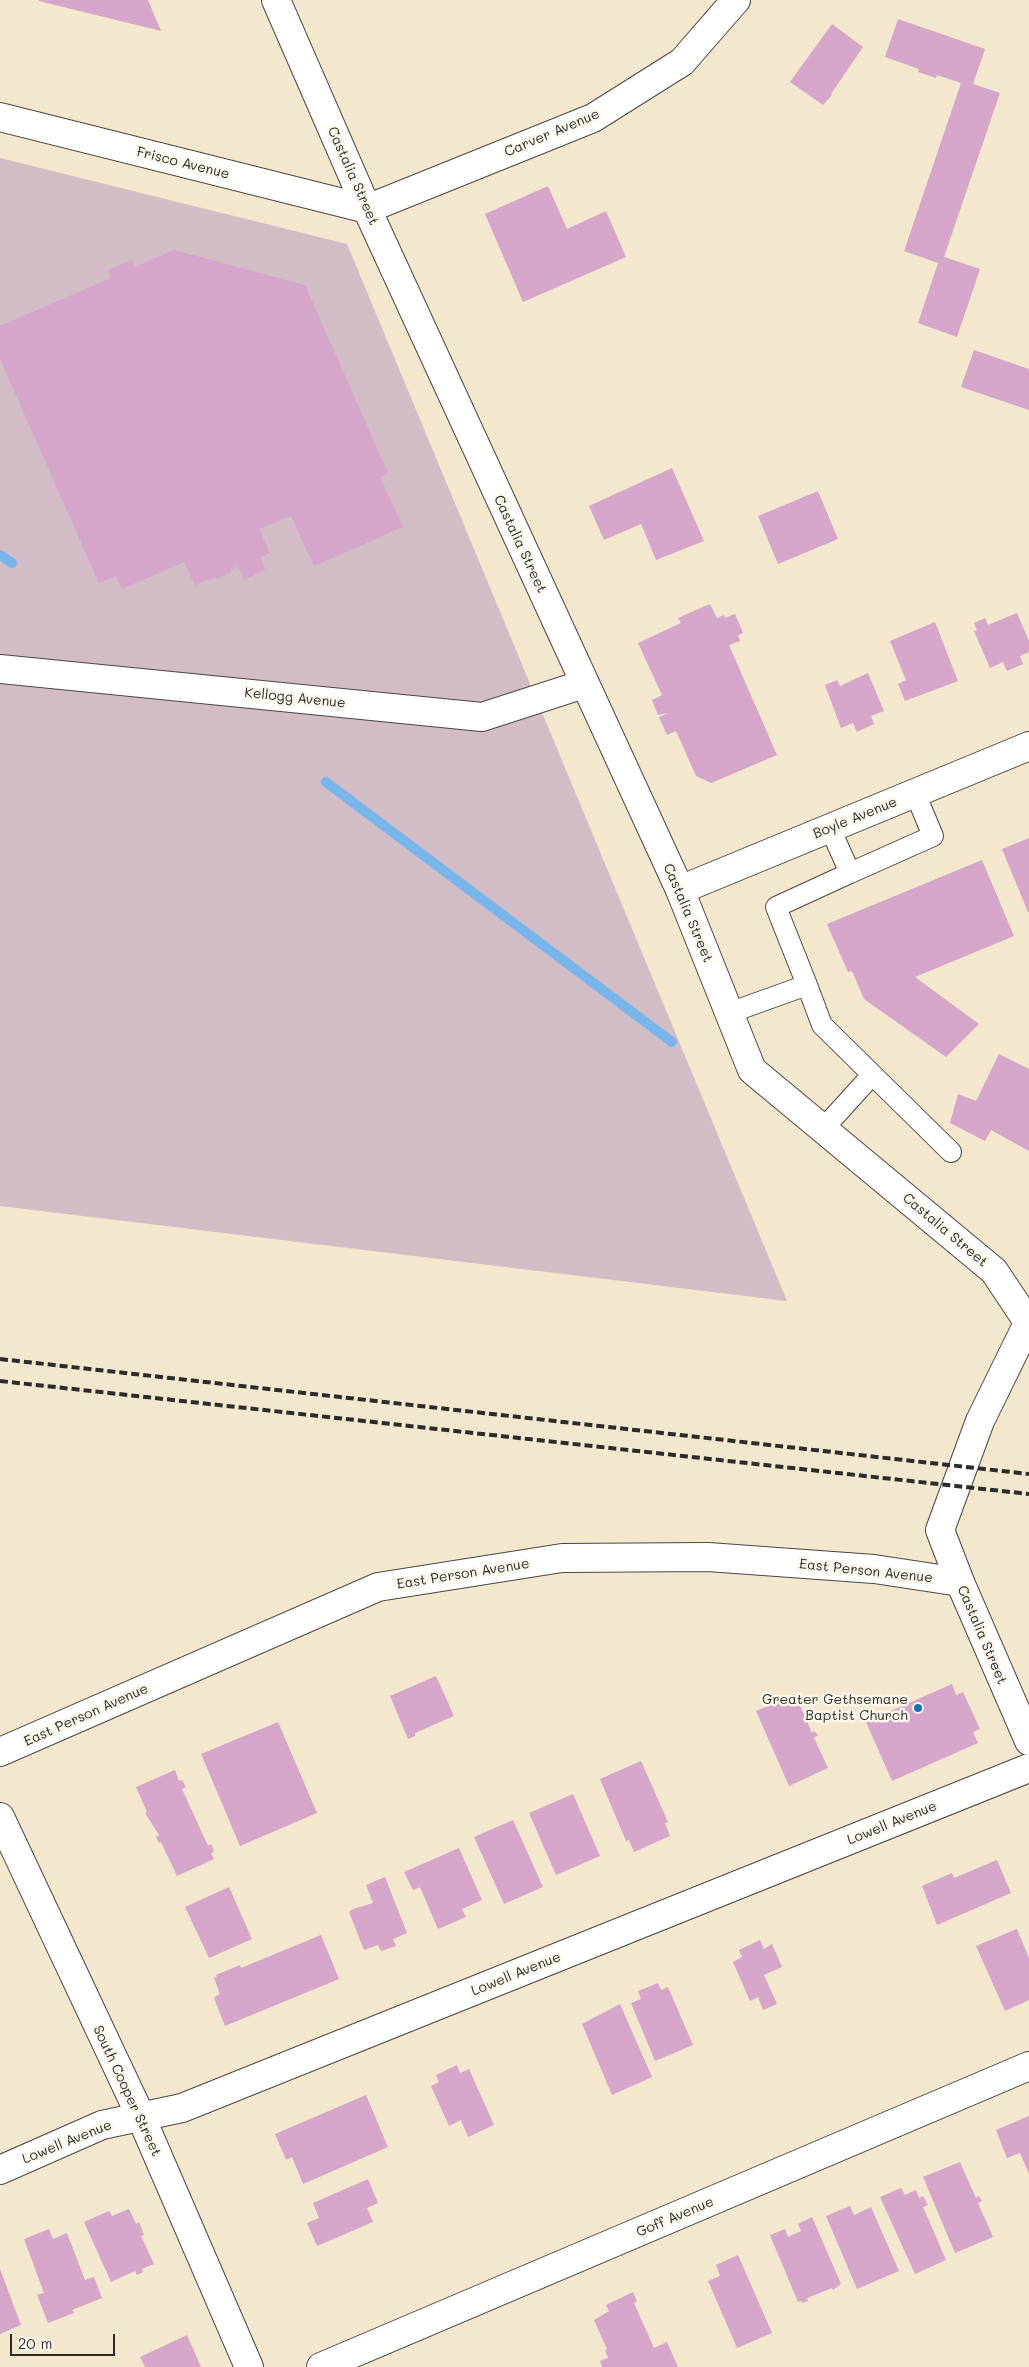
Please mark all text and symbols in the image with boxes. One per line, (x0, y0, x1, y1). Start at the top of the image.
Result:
street label: Carver Avenue (502, 105, 602, 161)
street label: Castalia Street (324, 124, 382, 228)
street label: Frisco Avenue (135, 143, 231, 183)
street label: Castalia Street (490, 492, 550, 596)
street label: Kellogg Avenue (244, 684, 346, 712)
street label: Boyle Avenue (810, 793, 900, 843)
street label: Castalia Street (660, 861, 716, 965)
street label: Castalia Street (899, 1190, 991, 1270)
street label: East Person Avenue (395, 1555, 531, 1593)
street label: East Person Avenue (798, 1556, 934, 1586)
street label: Castalia Street (954, 1583, 1010, 1687)
street label: East Person Avenue (21, 1680, 151, 1750)
place label: Greater Gethsemane Baptist Church (762, 1692, 908, 1724)
marker: Greater Gethsemane Baptist Church (912, 1702, 924, 1714)
street label: Lowell Avenue (845, 1797, 939, 1849)
street label: Lowell Avenue (469, 1948, 563, 2000)
street label: South Cooper Street (89, 2023, 165, 2159)
street label: Lowell Avenue (20, 2116, 114, 2168)
street label: Goff Avenue (634, 2193, 716, 2241)
scale bar (12, 2324, 118, 2356)
text: 20 m (18, 2333, 52, 2353)

